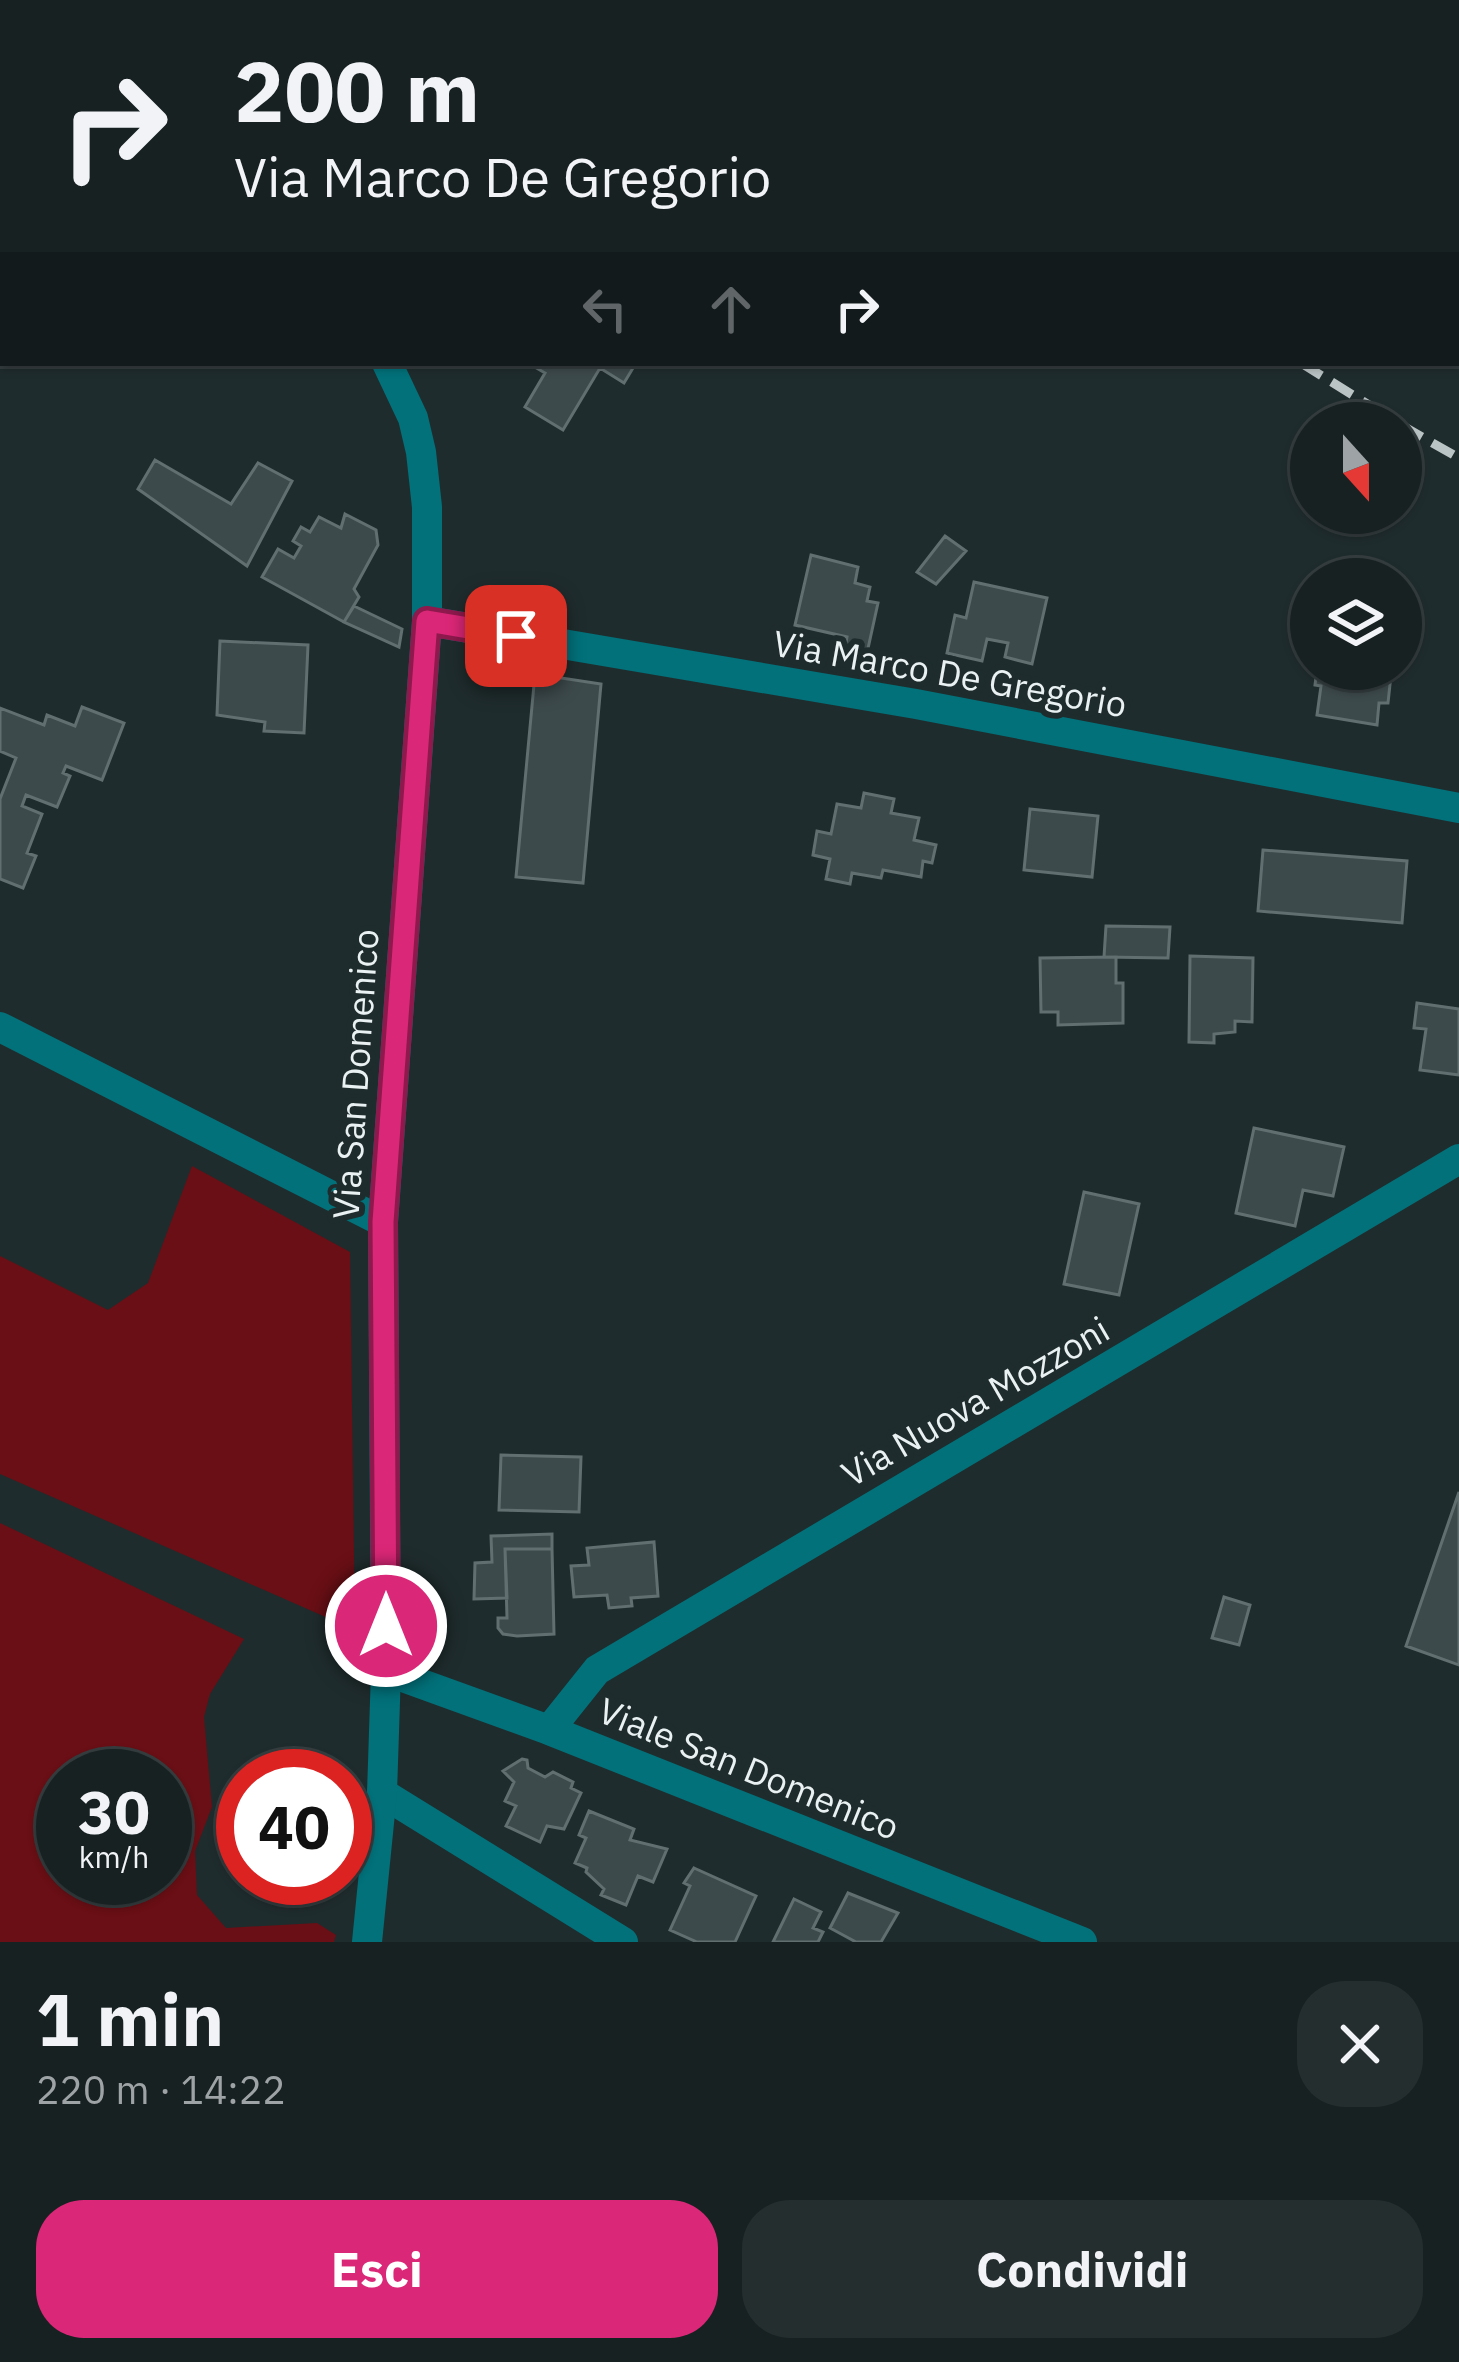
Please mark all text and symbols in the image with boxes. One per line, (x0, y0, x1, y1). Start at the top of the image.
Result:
text: 200 m (234, 36, 480, 145)
icon: right (36, 48, 192, 204)
text: Via Marco De Gregorio (234, 142, 771, 212)
icon: left (572, 276, 638, 342)
icon: ahead (698, 276, 764, 342)
icon: right (824, 276, 890, 342)
north arrow (1290, 402, 1422, 534)
map controls (1290, 402, 1422, 690)
button: layers (1290, 558, 1422, 690)
pin (465, 585, 567, 687)
icon: arrive (483, 603, 549, 669)
street label: Via Marco De Gregorio (770, 619, 1130, 727)
street label: Via San Domenico (321, 927, 389, 1221)
street label: Via Nuova Mozzoni (833, 1305, 1117, 1497)
position arrow (323, 1563, 449, 1689)
street label: Viale San Domenico (592, 1686, 906, 1850)
speed limit sign: 40 (216, 1749, 372, 1905)
text: 30 (78, 1772, 150, 1851)
text: km/h (79, 1837, 149, 1876)
text: 1 min (36, 1972, 224, 2066)
button: close (1297, 1981, 1423, 2107)
text: 220 m · 14:22 (36, 2064, 286, 2115)
button: Esci (36, 2200, 718, 2338)
button: Condividi (742, 2200, 1423, 2338)

